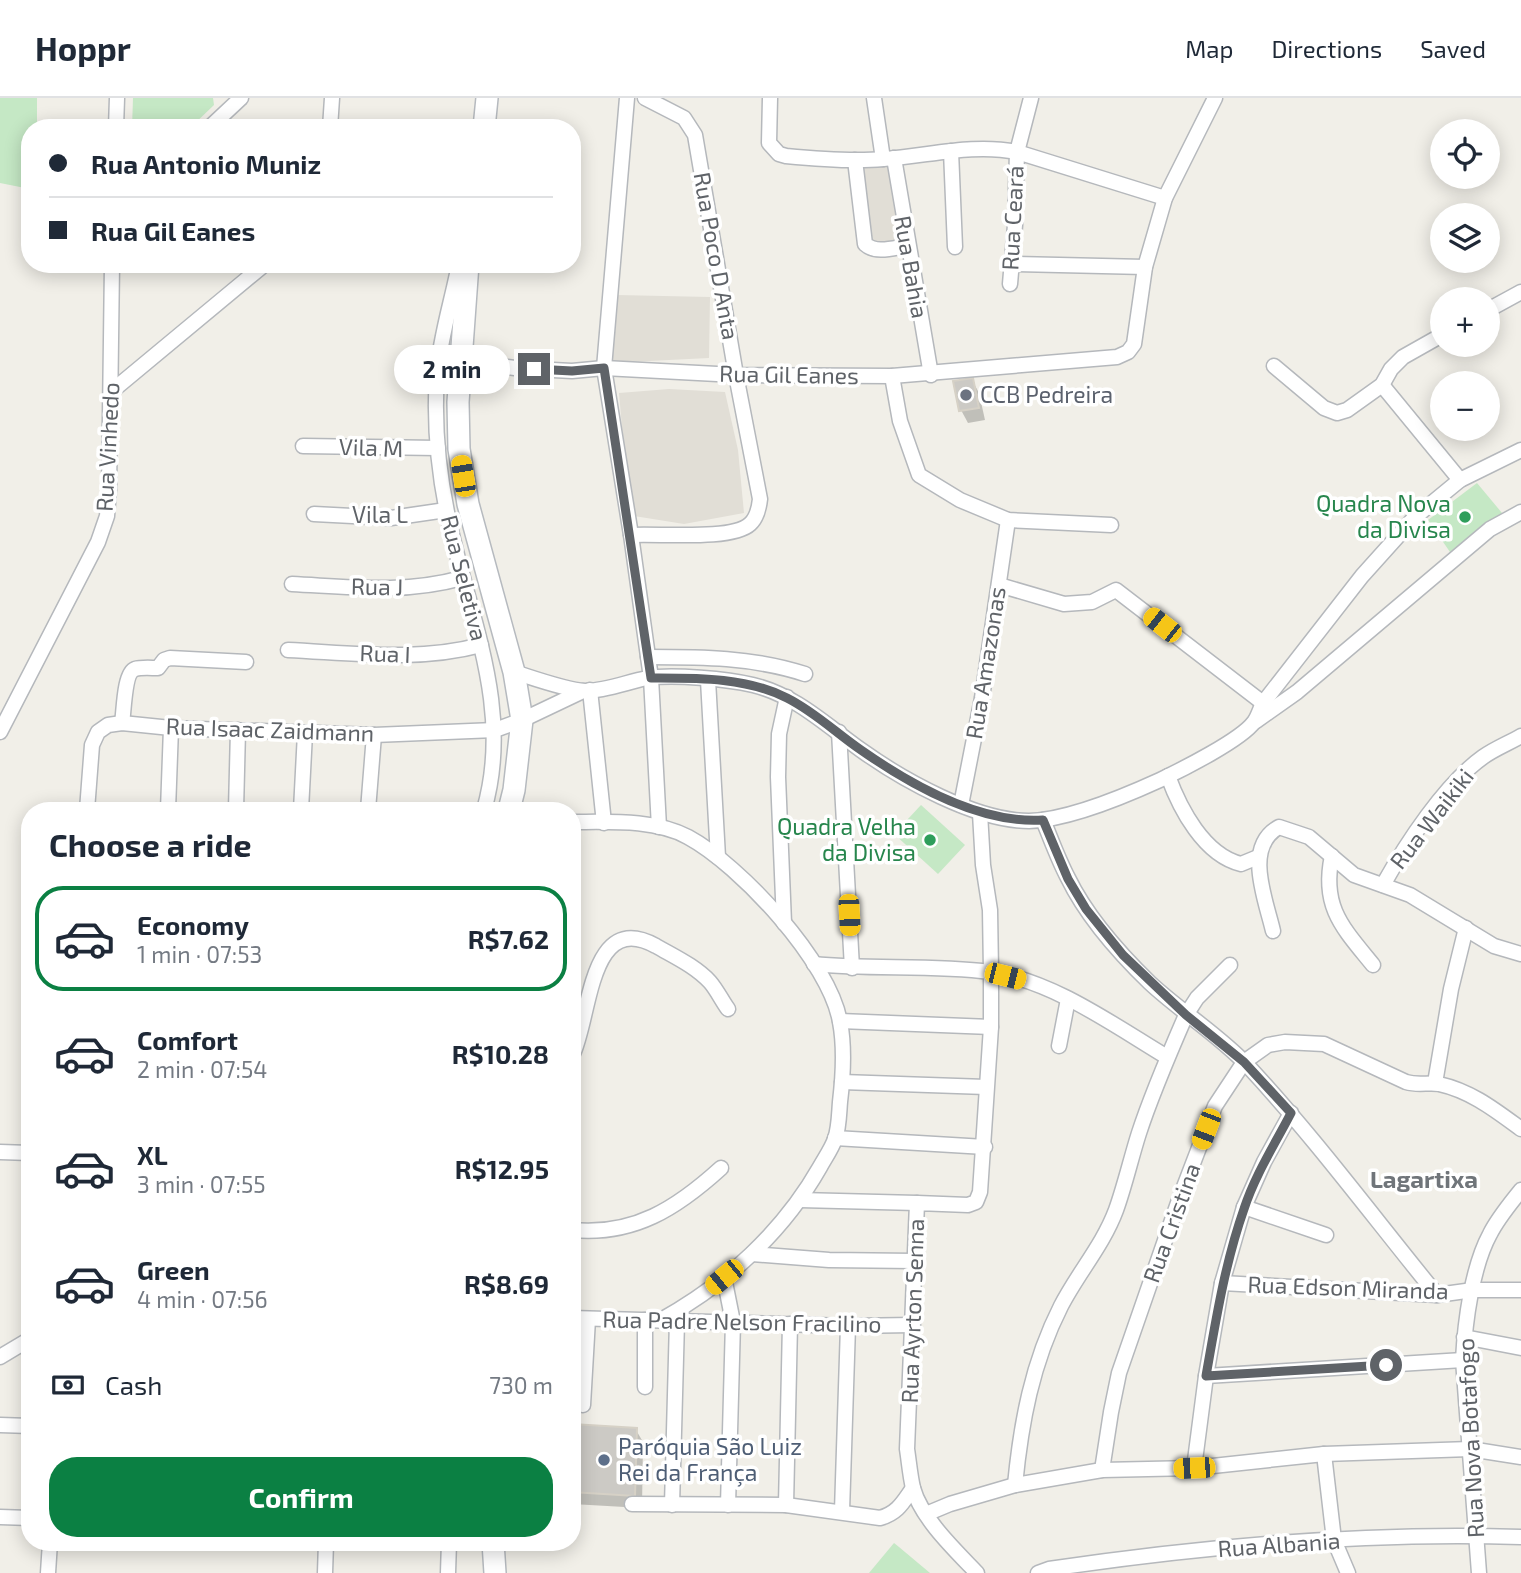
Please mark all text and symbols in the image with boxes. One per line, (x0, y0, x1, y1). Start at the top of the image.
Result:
text: Hoppr (35, 28, 131, 68)
text: Map (1185, 34, 1233, 63)
text: Directions (1271, 34, 1382, 63)
text: Saved (1420, 34, 1486, 63)
map controls (1430, 119, 1500, 441)
button: locate (1430, 119, 1500, 189)
text: Rua Antonio Muniz (91, 148, 321, 179)
street label: Rua Ceará (995, 165, 1029, 271)
street label: Rua Poco D Anta (688, 170, 746, 342)
button: layers (1430, 203, 1500, 273)
street label: Rua Bahia (889, 213, 935, 320)
text: Rua Gil Eanes (91, 215, 255, 246)
button: + (1430, 287, 1500, 357)
callout: 2 min (394, 344, 510, 394)
route end (518, 353, 550, 385)
text: 2 min (423, 355, 481, 383)
street label: Rua Gil Eanes (719, 359, 859, 389)
button: − (1430, 371, 1500, 441)
place label: CCB Pedreira (980, 380, 1113, 408)
street label: Rua Vinhedo (90, 382, 124, 512)
marker: CCB Pedreira (958, 387, 974, 403)
street label: Vila M (338, 432, 404, 462)
car (450, 454, 477, 498)
place label: Quadra Nova da Divisa (1316, 489, 1451, 543)
street label: Vila L (352, 500, 408, 528)
marker: Quadra Nova da Divisa (1457, 509, 1473, 525)
street label: Rua Seletiva (436, 512, 494, 644)
street label: Rua J (351, 572, 403, 600)
street label: Rua Amazonas (959, 585, 1011, 741)
car (1139, 604, 1186, 646)
street label: Rua I (359, 638, 411, 668)
street label: Rua Isaac Zaidmann (165, 711, 375, 747)
street label: Rua Waikiki (1383, 763, 1479, 874)
place label: Quadra Velha da Divisa (777, 812, 916, 866)
text: Choose a ride (49, 825, 252, 863)
marker: Quadra Velha da Divisa (922, 832, 938, 848)
car (838, 893, 861, 937)
icon: car (53, 907, 116, 970)
text: Economy (137, 909, 249, 940)
text: R$7.62 (468, 923, 549, 954)
text: 1 min · 07:53 (137, 940, 262, 968)
car (983, 961, 1028, 991)
icon: car (53, 1022, 116, 1085)
text: Comfort (137, 1024, 238, 1055)
text: R$10.28 (452, 1038, 549, 1069)
text: 2 min · 07:54 (137, 1055, 268, 1083)
car (1189, 1106, 1224, 1152)
icon: car (53, 1137, 116, 1200)
text: XL (137, 1139, 168, 1170)
text: R$12.95 (455, 1153, 549, 1184)
street label: Rua Cristina (1136, 1159, 1206, 1286)
district label: Lagartixa (1370, 1164, 1478, 1193)
text: 3 min · 07:55 (137, 1170, 266, 1198)
street label: Rua Ayrton Senna (895, 1218, 929, 1404)
icon: car (53, 1252, 116, 1315)
text: Green (137, 1254, 210, 1285)
car (702, 1256, 747, 1298)
text: R$8.69 (464, 1268, 549, 1299)
street label: Rua Edson Miranda (1247, 1269, 1449, 1305)
text: 4 min · 07:56 (137, 1285, 268, 1313)
street label: Rua Padre Nelson Fracilino (602, 1305, 882, 1337)
street label: Rua Nova Botafogo (1451, 1337, 1489, 1539)
route start (1370, 1349, 1402, 1381)
icon: cash (49, 1366, 87, 1404)
text: Cash (105, 1369, 162, 1400)
text: 730 m (489, 1371, 553, 1399)
place label: Paróquia São Luiz Rei da França (618, 1432, 802, 1487)
marker: Paróquia São Luiz Rei da França (596, 1452, 612, 1468)
button: Confirm (49, 1457, 553, 1537)
car (1173, 1457, 1216, 1479)
street label: Rua Albania (1217, 1526, 1341, 1562)

